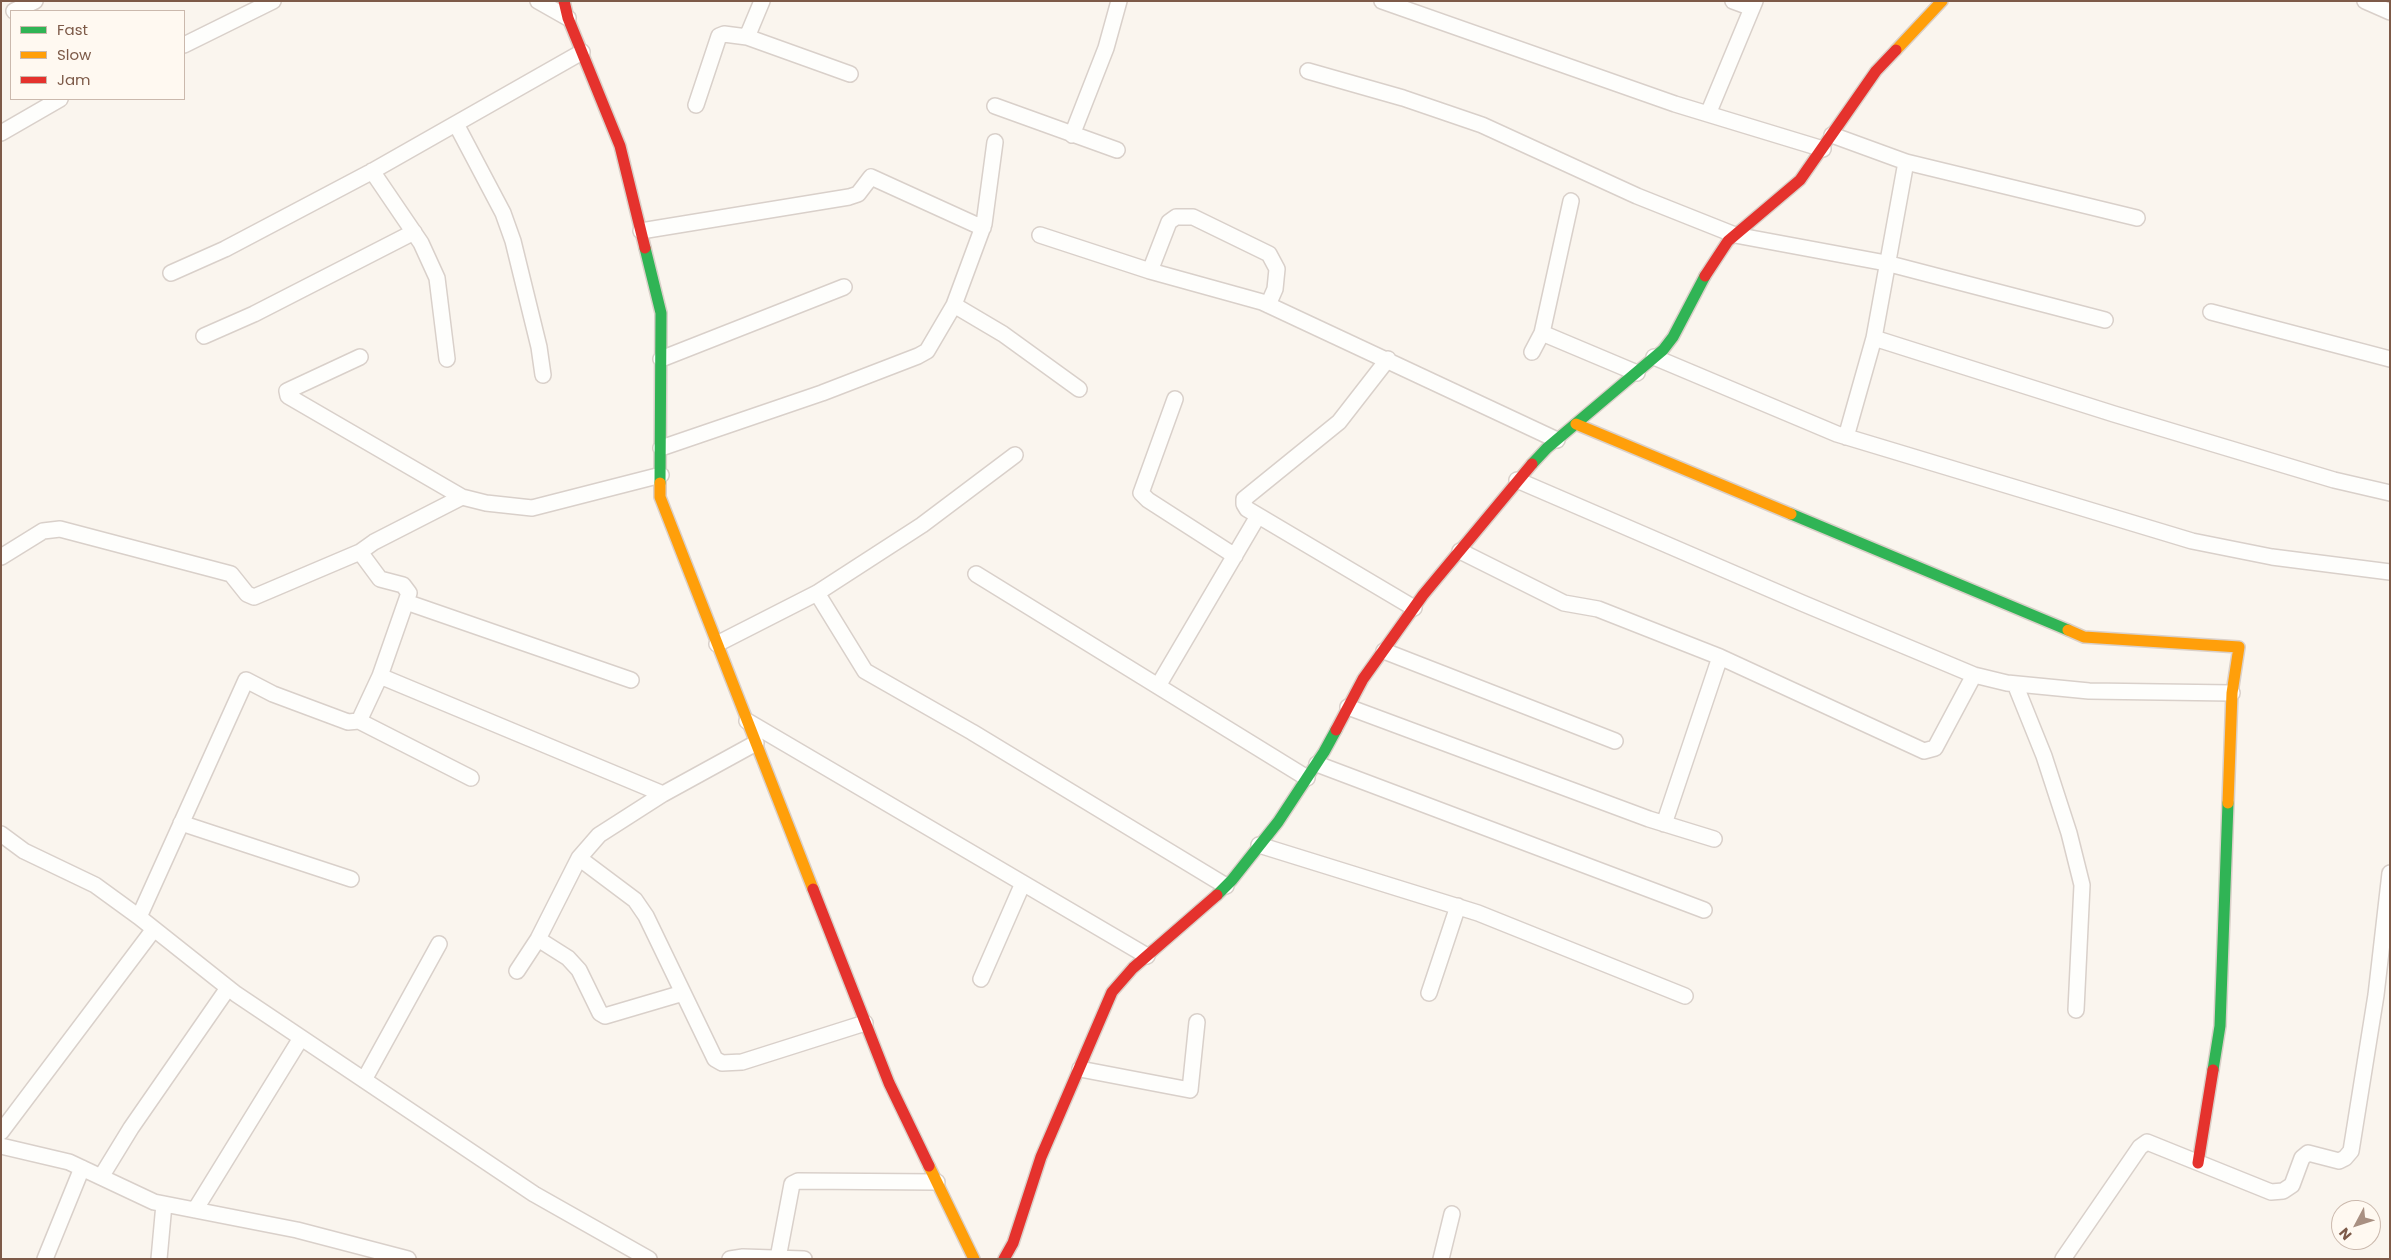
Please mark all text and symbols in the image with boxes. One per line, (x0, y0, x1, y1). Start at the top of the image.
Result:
legend (10, 10, 185, 100)
text: Fast (57, 19, 88, 40)
text: Slow (57, 44, 91, 65)
text: Jam (57, 69, 91, 90)
north arrow (2331, 1200, 2381, 1250)
text: N (2334, 1224, 2356, 1244)

